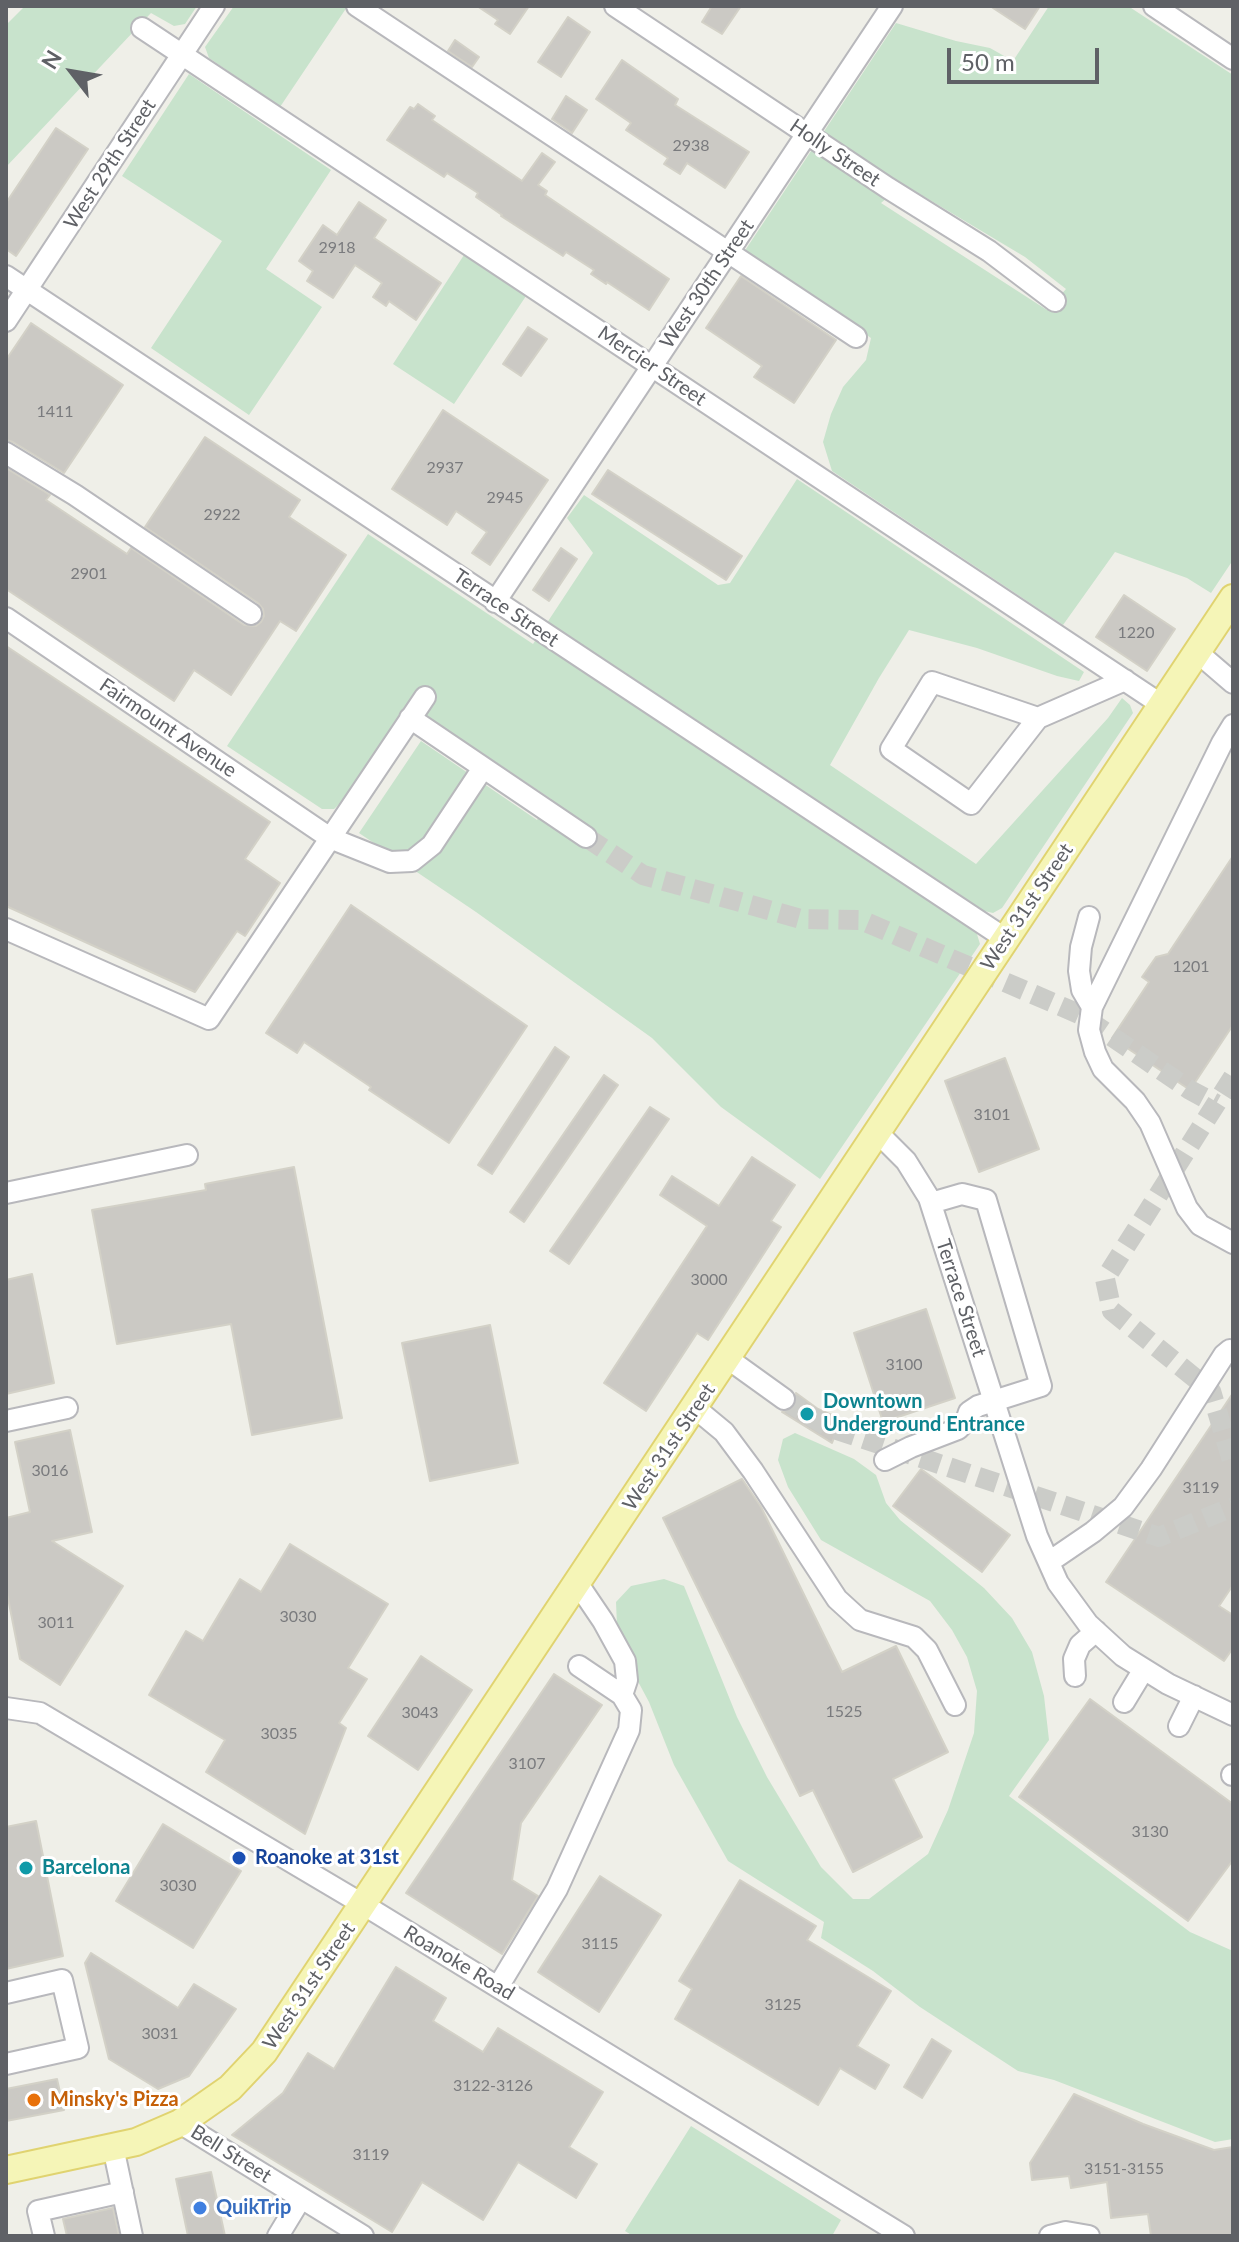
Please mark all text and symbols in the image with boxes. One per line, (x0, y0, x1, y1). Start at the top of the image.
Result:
north arrow (32, 32, 112, 112)
scale bar (951, 32, 1103, 82)
text: N (35, 45, 67, 74)
text: 50 m (961, 47, 1015, 76)
street label: West 29th Street (59, 94, 161, 234)
street label: Holly Street (785, 114, 885, 192)
house number: 2938 (672, 136, 710, 156)
street label: West 30th Street (655, 215, 759, 353)
house number: 2918 (318, 238, 356, 258)
street label: Mercier Street (593, 321, 711, 411)
house number: 1411 (36, 402, 74, 422)
house number: 2937 (426, 458, 464, 478)
house number: 2945 (486, 488, 524, 508)
house number: 2922 (203, 505, 241, 525)
house number: 2901 (70, 564, 108, 584)
street label: Terrace Street (449, 564, 563, 652)
house number: 1220 (1117, 623, 1155, 643)
street label: Fairmount Avenue (95, 673, 241, 783)
street label: West 31st Street (976, 839, 1078, 975)
house number: 1201 (1172, 957, 1210, 977)
house number: 3101 (973, 1105, 1011, 1125)
street label: Terrace Street (931, 1236, 991, 1360)
house number: 3000 (690, 1270, 728, 1290)
house number: 3100 (885, 1355, 923, 1375)
street label: West 31st Street (618, 1379, 720, 1515)
place label: Downtown Underground Entrance (823, 1390, 1025, 1437)
marker: Downtown Underground Entrance (798, 1405, 816, 1423)
house number: 3016 (31, 1461, 69, 1481)
house number: 3119 (1182, 1478, 1220, 1498)
house number: 3030 (279, 1607, 317, 1627)
house number: 3011 (37, 1613, 75, 1633)
house number: 1525 (825, 1702, 863, 1722)
house number: 3043 (401, 1703, 439, 1723)
house number: 3035 (260, 1724, 298, 1744)
house number: 3107 (508, 1754, 546, 1774)
house number: 3130 (1131, 1822, 1169, 1842)
place label: Roanoke at 31st (255, 1846, 399, 1870)
marker: Roanoke at 31st (230, 1849, 248, 1867)
place label: Barcelona (42, 1856, 130, 1880)
marker: Barcelona (17, 1859, 35, 1877)
house number: 3030 (159, 1876, 197, 1896)
street label: West 31st Street (258, 1918, 360, 2054)
street label: Roanoke Road (399, 1920, 519, 2006)
house number: 3115 (581, 1934, 619, 1954)
house number: 3125 (764, 1995, 802, 2015)
house number: 3031 (141, 2024, 179, 2044)
house number: 3122-3126 (453, 2076, 533, 2096)
place label: Minsky's Pizza (50, 2088, 179, 2112)
marker: Minsky's Pizza (25, 2091, 43, 2109)
street label: Bell Street (186, 2120, 276, 2188)
house number: 3119 (352, 2145, 390, 2165)
house number: 3151-3155 (1084, 2159, 1164, 2179)
place label: QuikTrip (216, 2196, 291, 2220)
marker: QuikTrip (191, 2199, 209, 2217)

